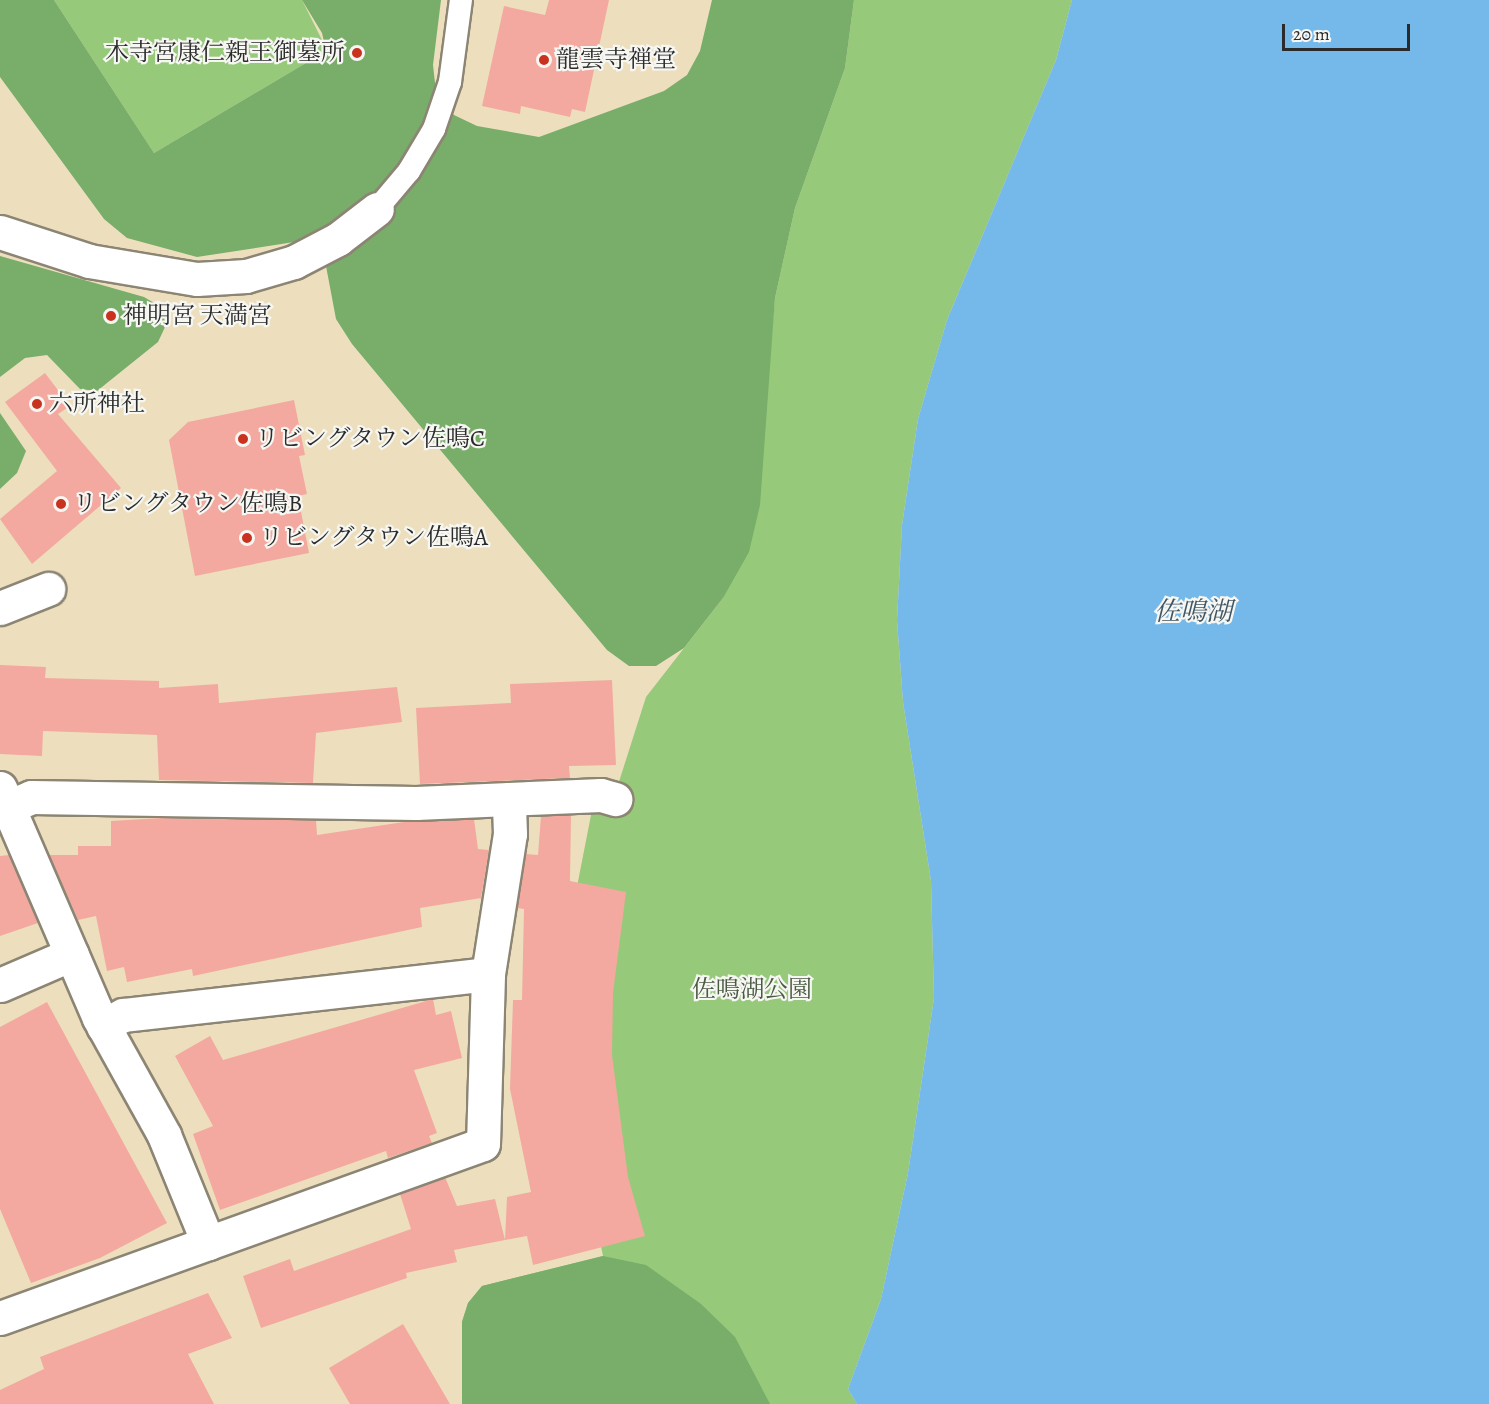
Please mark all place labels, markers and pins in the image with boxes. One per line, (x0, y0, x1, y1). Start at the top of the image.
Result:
place label: 木寺宮康仁親王御墓所 (105, 39, 345, 67)
marker: 木寺宮康仁親王御墓所 (350, 46, 364, 60)
place label: 龍雲寺禅堂 (556, 46, 676, 74)
marker: 龍雲寺禅堂 (537, 53, 551, 67)
place label: 神明宮 天満宮 (123, 302, 272, 330)
marker: 神明宮 天満宮 (104, 309, 118, 323)
place label: 六所神社 (49, 390, 145, 418)
marker: 六所神社 (30, 397, 44, 411)
place label: リビングタウン佐鳴C (255, 425, 486, 453)
marker: リビングタウン佐鳴C (236, 432, 250, 446)
place label: リビングタウン佐鳴B (73, 490, 303, 518)
marker: リビングタウン佐鳴B (54, 497, 68, 511)
place label: リビングタウン佐鳴A (259, 524, 489, 552)
marker: リビングタウン佐鳴A (240, 531, 254, 545)

